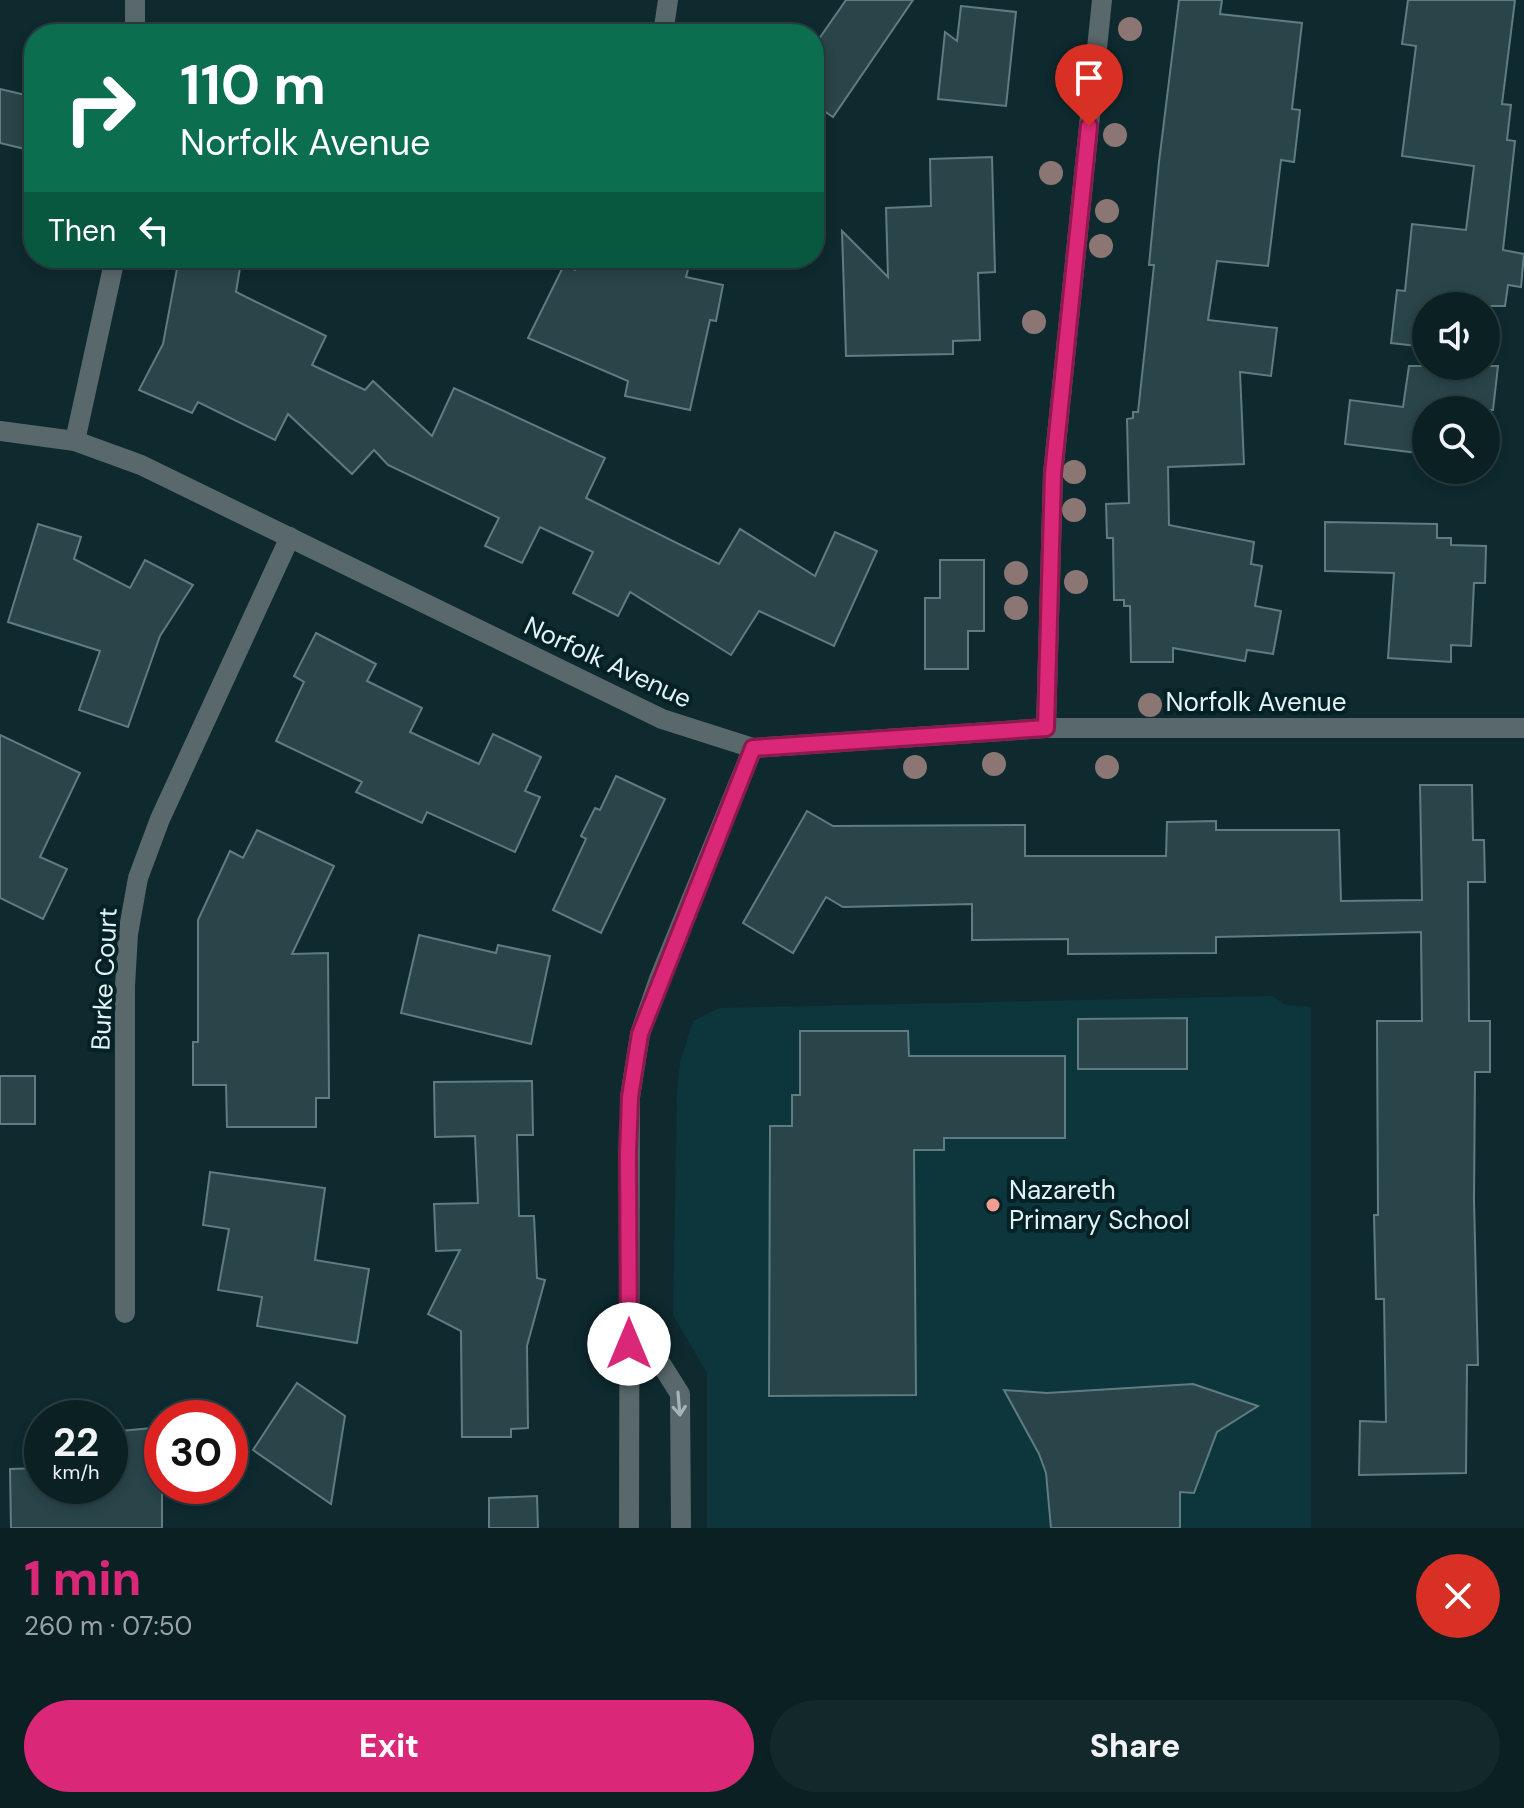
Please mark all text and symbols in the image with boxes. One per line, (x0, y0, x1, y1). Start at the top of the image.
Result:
pin (1055, 44, 1123, 126)
text: 110 m (180, 48, 326, 121)
icon: right (48, 56, 152, 160)
icon: arrive (1067, 56, 1111, 100)
text: Norfolk Avenue (180, 119, 431, 166)
icon: left (132, 208, 176, 252)
text: Then (48, 211, 116, 250)
map controls (1412, 292, 1500, 484)
button: sound (1412, 292, 1500, 380)
button: search (1412, 396, 1500, 484)
street label: Norfolk Avenue (519, 608, 697, 716)
street label: Norfolk Avenue (1166, 685, 1346, 719)
street label: Burke Court (83, 907, 125, 1051)
place label: Nazareth Primary School (1009, 1173, 1190, 1237)
marker: Nazareth Primary School (984, 1196, 1002, 1214)
position arrow (587, 1302, 671, 1386)
one-way arrow (672, 1390, 687, 1417)
speed limit sign: 30 (144, 1400, 248, 1504)
text: 22 (53, 1416, 99, 1468)
text: km/h (52, 1459, 100, 1485)
text: 1 min (24, 1547, 141, 1610)
button: close (1416, 1554, 1500, 1638)
text: 260 m · 07:50 (24, 1609, 192, 1643)
button: Exit (24, 1700, 754, 1792)
button: Share (770, 1700, 1500, 1792)

